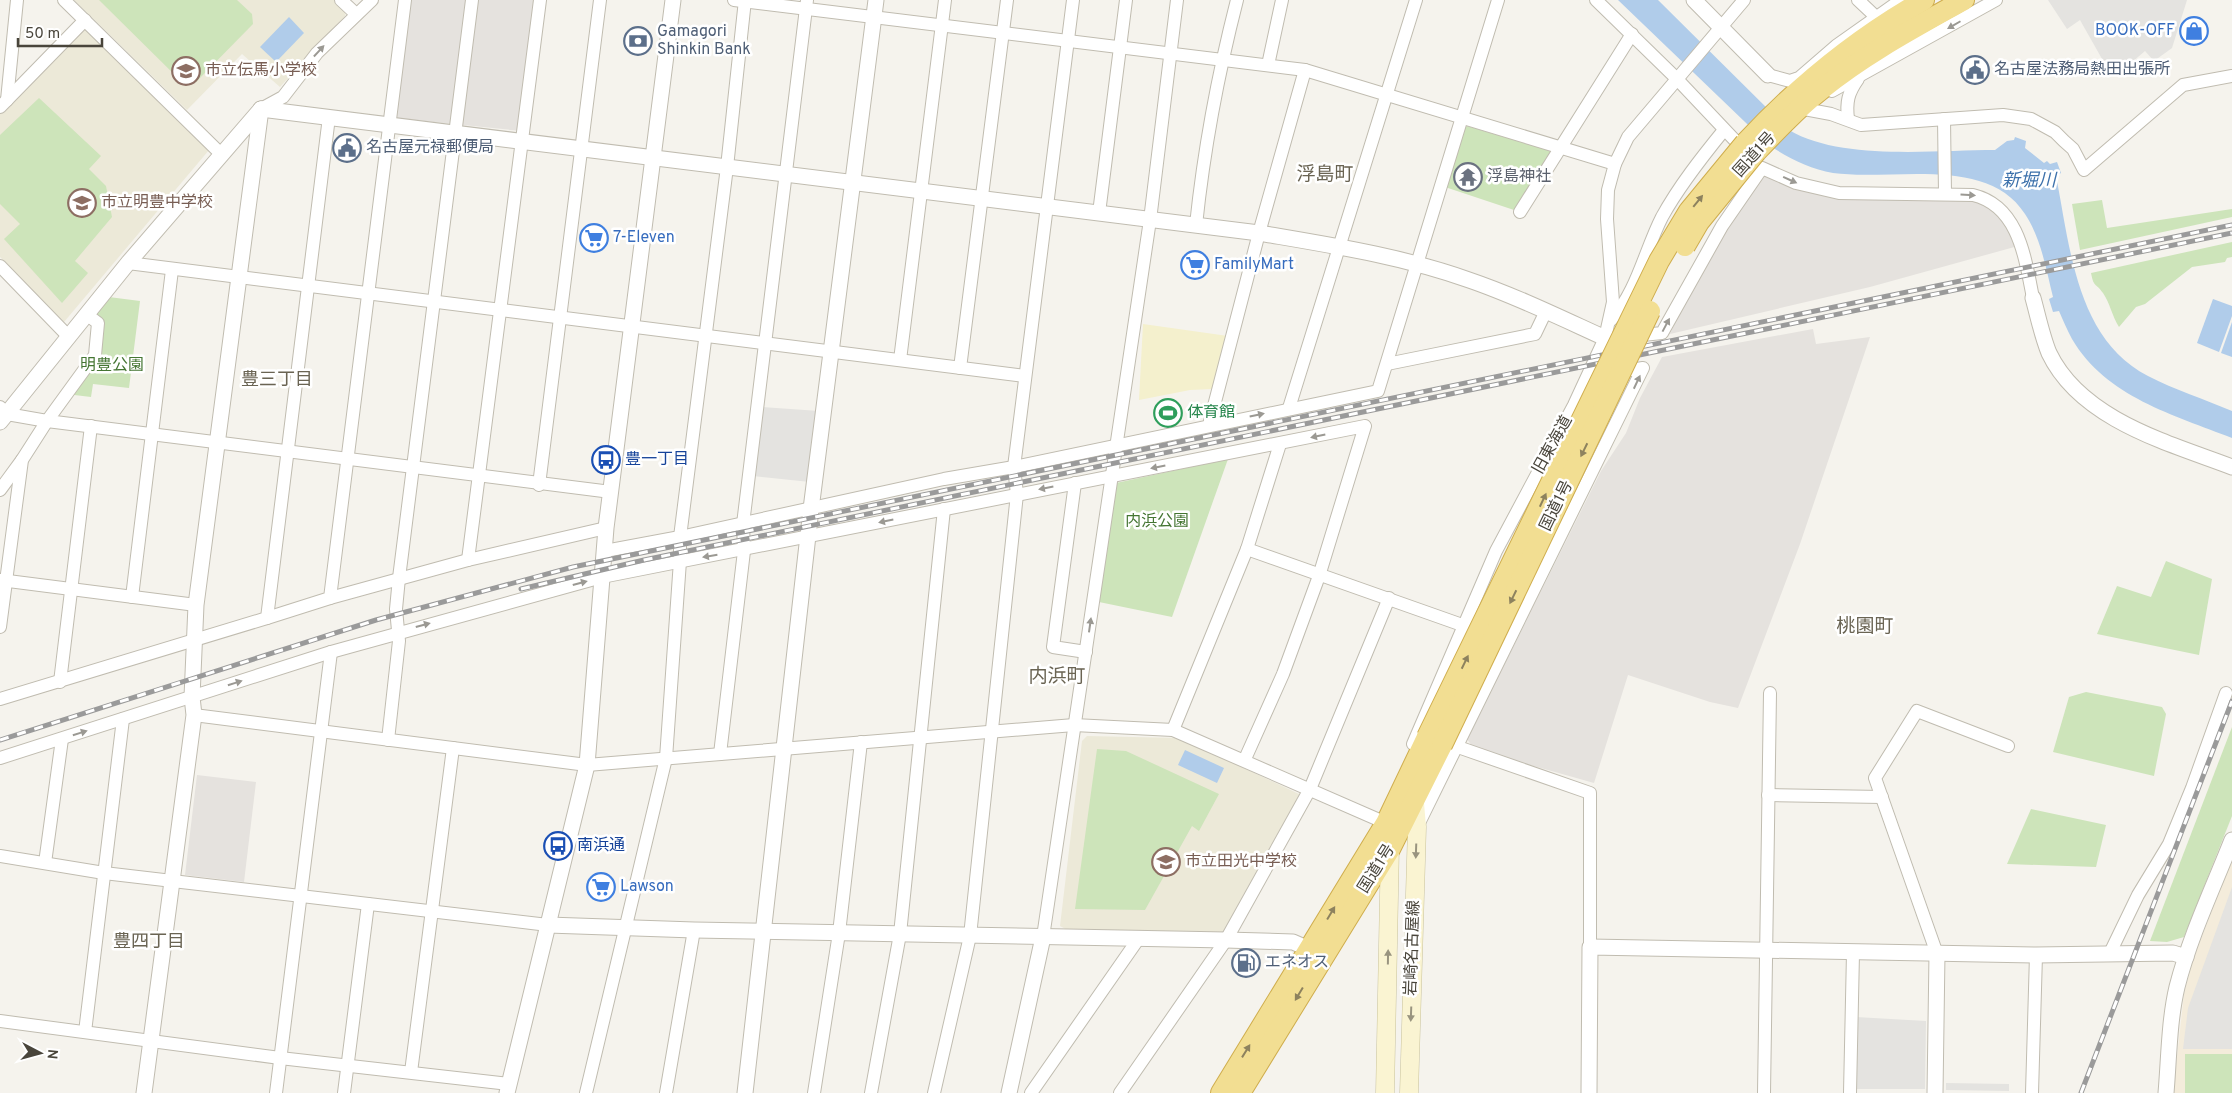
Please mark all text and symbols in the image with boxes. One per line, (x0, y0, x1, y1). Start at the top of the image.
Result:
scale bar (18, 15, 101, 47)
shop icon: BOOK-OFF (2179, 16, 2209, 46)
one-way arrow (1947, 20, 1960, 29)
place label: BOOK-OFF (2095, 21, 2175, 41)
place label: Gamagori Shinkin Bank (657, 22, 751, 60)
text: 50 m (25, 25, 60, 44)
bank icon: Gamagori Shinkin Bank (623, 26, 653, 56)
one-way arrow (313, 45, 325, 57)
public building icon: 名古屋法務局熱田出張所 (1960, 55, 1990, 85)
school or university icon: 市立伝馬小学校 (171, 56, 201, 86)
place label: 名古屋法務局熱田出張所 (1994, 60, 2170, 80)
place label: 市立伝馬小学校 (205, 61, 317, 81)
street label: 国道1号 (1730, 128, 1780, 182)
public building icon: 名古屋元禄郵便局 (332, 133, 362, 163)
place label: 名古屋元禄郵便局 (366, 138, 494, 158)
temple icon: 浮島神社 (1453, 162, 1483, 192)
district label: 浮島町 (1296, 163, 1354, 187)
place label: 浮島神社 (1487, 167, 1551, 187)
water label: 新堀川 (2002, 170, 2058, 193)
one-way arrow (1783, 177, 1797, 185)
school or university icon: 市立明豊中学校 (67, 188, 97, 218)
one-way arrow (1960, 192, 1976, 200)
place label: 市立明豊中学校 (101, 193, 213, 213)
one-way arrow (1692, 195, 1703, 208)
supermarket icon: 7-Eleven (579, 223, 609, 253)
place label: 7-Eleven (613, 228, 675, 248)
supermarket icon: FamilyMart (1180, 250, 1210, 280)
place label: FamilyMart (1214, 255, 1294, 275)
one-way arrow (1662, 318, 1670, 332)
park label: 明豊公園 (80, 356, 144, 376)
district label: 豊三丁目 (241, 369, 313, 392)
one-way arrow (1633, 375, 1641, 389)
sports icon: 体育館 (1153, 398, 1183, 428)
place label: 体育館 (1187, 403, 1235, 423)
one-way arrow (1249, 411, 1265, 419)
street label: 旧東海道 (1529, 412, 1577, 478)
one-way arrow (1310, 432, 1325, 440)
one-way arrow (1579, 443, 1587, 457)
bus stop icon: 豊一丁目 (591, 445, 621, 475)
place label: 豊一丁目 (625, 450, 689, 470)
one-way arrow (1150, 464, 1166, 472)
street label: 国道1号 (1536, 477, 1578, 535)
one-way arrow (1037, 485, 1053, 493)
one-way arrow (1539, 493, 1547, 507)
park label: 内浜公園 (1125, 512, 1189, 532)
one-way arrow (878, 517, 894, 525)
one-way arrow (701, 552, 717, 560)
one-way arrow (573, 579, 588, 587)
one-way arrow (1509, 590, 1517, 604)
district label: 桃園町 (1836, 615, 1894, 639)
one-way arrow (1086, 617, 1094, 633)
one-way arrow (416, 621, 431, 629)
one-way arrow (1461, 655, 1469, 669)
district label: 内浜町 (1028, 665, 1086, 689)
one-way arrow (227, 679, 242, 686)
one-way arrow (73, 728, 88, 736)
bus stop icon: 南浜通 (543, 831, 573, 861)
place label: 南浜通 (577, 836, 625, 856)
street label: 国道1号 (1354, 841, 1400, 897)
one-way arrow (1411, 844, 1419, 860)
school or university icon: 市立田光中学校 (1151, 847, 1181, 877)
place label: 市立田光中学校 (1185, 852, 1297, 872)
supermarket icon: Lawson (586, 872, 616, 902)
place label: Lawson (620, 877, 674, 897)
street label: 岩崎名古屋線 (1401, 900, 1425, 996)
one-way arrow (1326, 906, 1336, 919)
district label: 豊四丁目 (113, 931, 185, 954)
fuel station icon: エネオス (1231, 948, 1261, 978)
one-way arrow (1384, 949, 1392, 965)
place label: エネオス (1265, 953, 1329, 973)
one-way arrow (1295, 988, 1304, 1001)
one-way arrow (1407, 1006, 1415, 1022)
north arrow (15, 1028, 65, 1078)
one-way arrow (1242, 1045, 1251, 1058)
text: N (42, 1048, 60, 1060)

